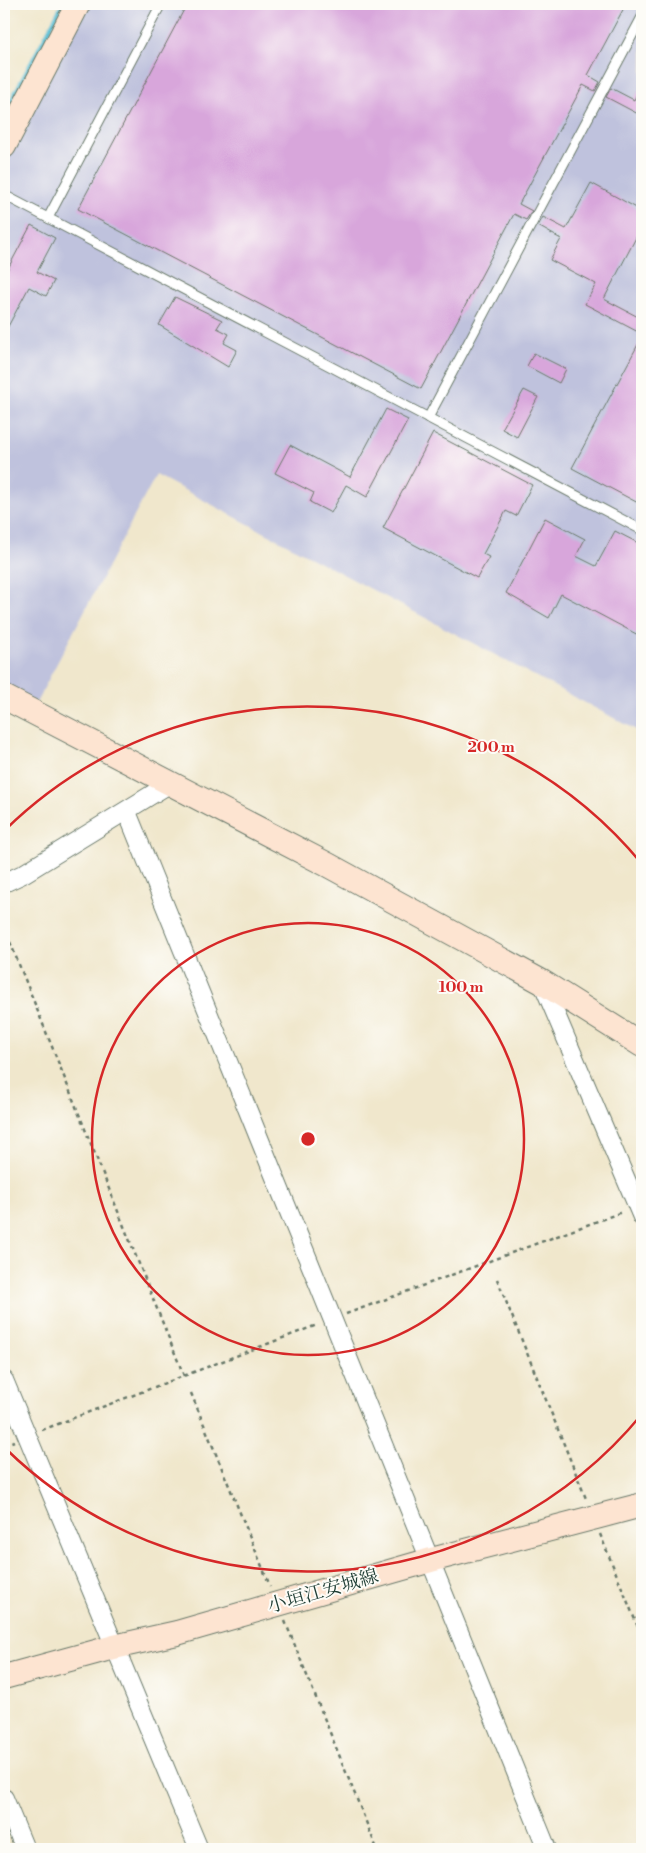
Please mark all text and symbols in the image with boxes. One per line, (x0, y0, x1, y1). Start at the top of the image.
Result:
text: 200 m (467, 738, 515, 757)
text: 100 m (439, 978, 484, 997)
centre of rings (299, 1130, 317, 1148)
street label: 小垣江安城線 (265, 1564, 381, 1618)

